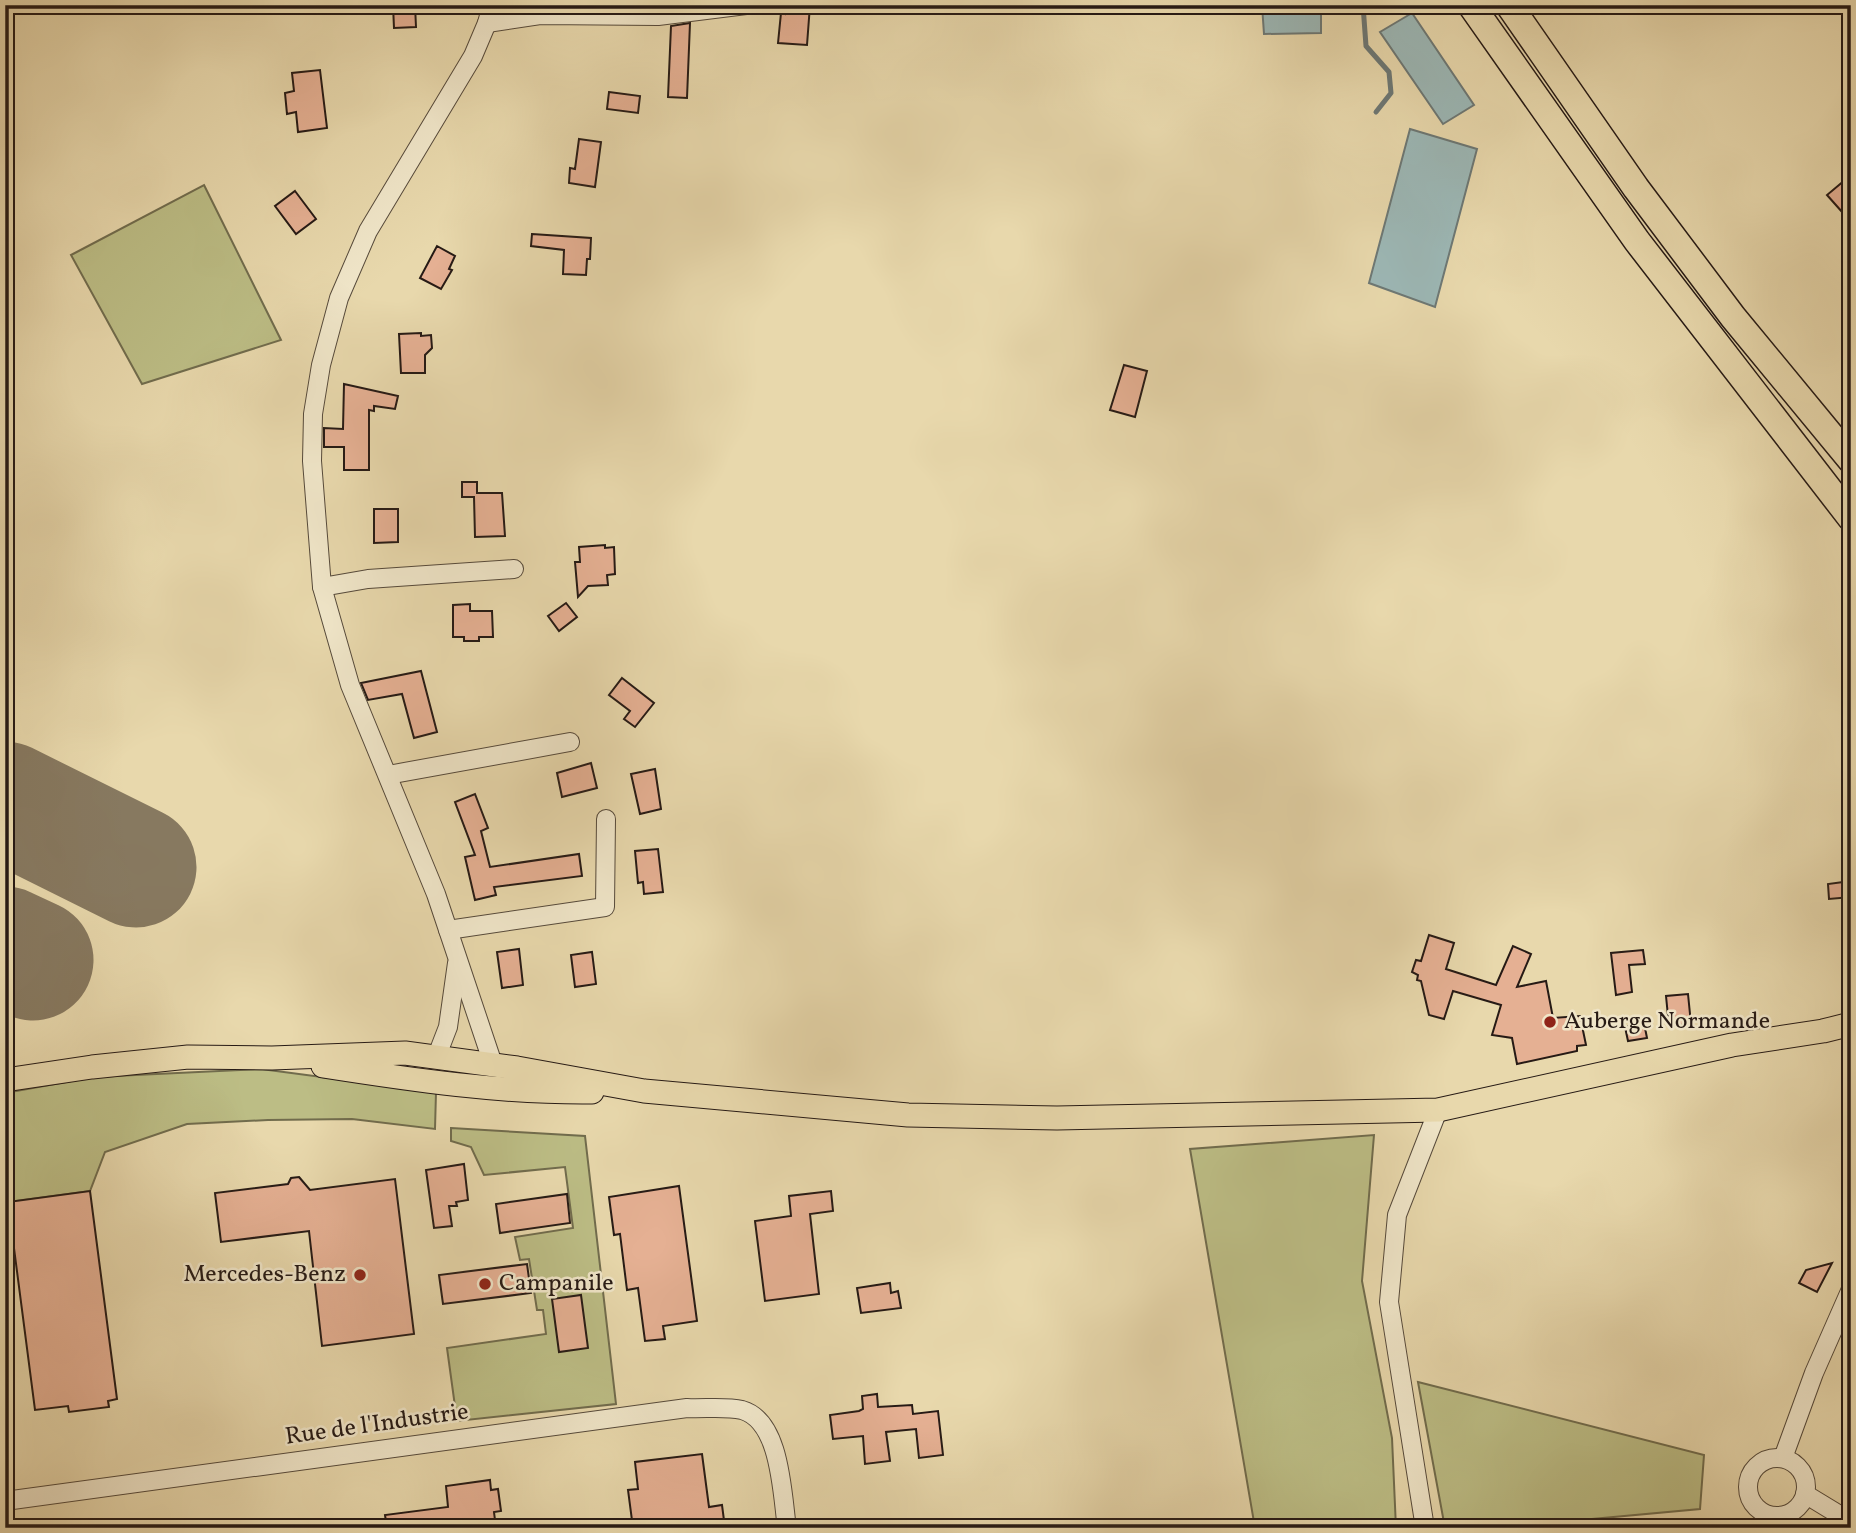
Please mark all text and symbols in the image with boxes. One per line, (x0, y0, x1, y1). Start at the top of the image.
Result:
place label: Auberge Normande (1564, 1005, 1770, 1039)
marker: Auberge Normande (1542, 1014, 1558, 1030)
place label: Mercedes-Benz (183, 1258, 346, 1292)
marker: Mercedes-Benz (352, 1267, 368, 1283)
place label: Campanile (499, 1267, 614, 1301)
marker: Campanile (477, 1276, 493, 1292)
street label: Rue de l'Industrie (283, 1395, 471, 1455)

